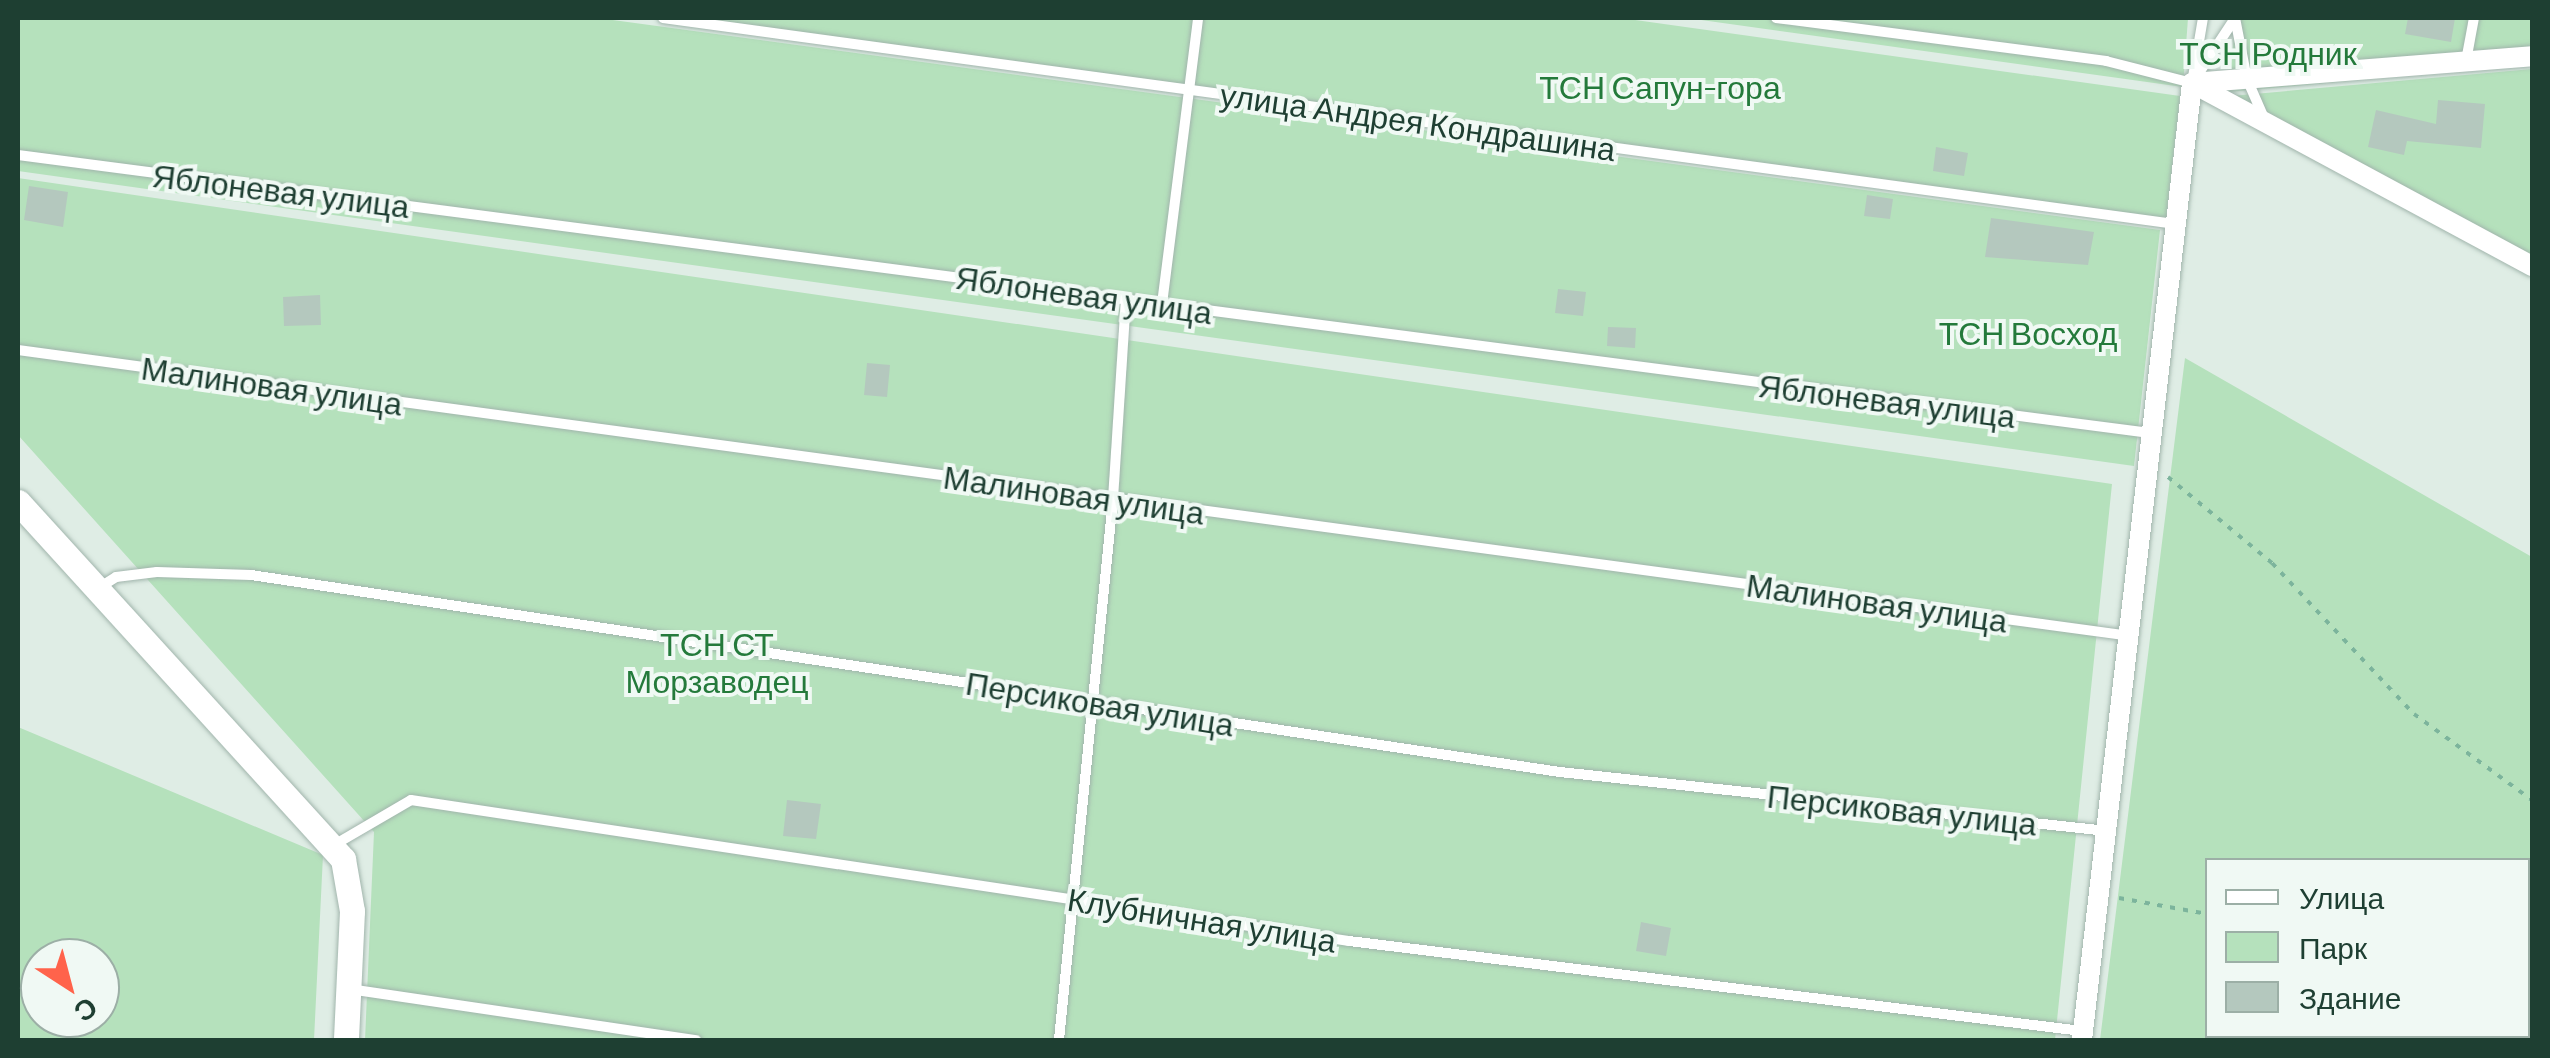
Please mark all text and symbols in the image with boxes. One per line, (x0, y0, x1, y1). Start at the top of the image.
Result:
park label: ТСН Родник (2179, 33, 2357, 71)
park label: ТСН Сапун-гора (1539, 67, 1781, 105)
street label: улица Андрея Кондрашина (1218, 74, 1618, 168)
street label: Яблоневая улица (150, 155, 412, 225)
street label: Яблоневая улица (953, 257, 1215, 331)
park label: ТСН Восход (1939, 313, 2117, 351)
street label: Малиновая улица (139, 348, 405, 422)
street label: Яблоневая улица (1756, 365, 2018, 435)
street label: Малиновая улица (941, 457, 1207, 531)
street label: Малиновая улица (1744, 565, 2010, 639)
park label: ТСН СТ Морзаводец (625, 625, 809, 700)
street label: Персиковая улица (963, 663, 1237, 743)
street label: Персиковая улица (1765, 776, 2039, 842)
legend (2205, 858, 2530, 1038)
street label: Клубничная улица (1065, 879, 1339, 959)
text: Улица (2299, 879, 2384, 915)
text: Парк (2299, 929, 2367, 965)
north arrow (20, 938, 120, 1038)
text: Здание (2299, 979, 2401, 1015)
text: С (68, 991, 105, 1030)

